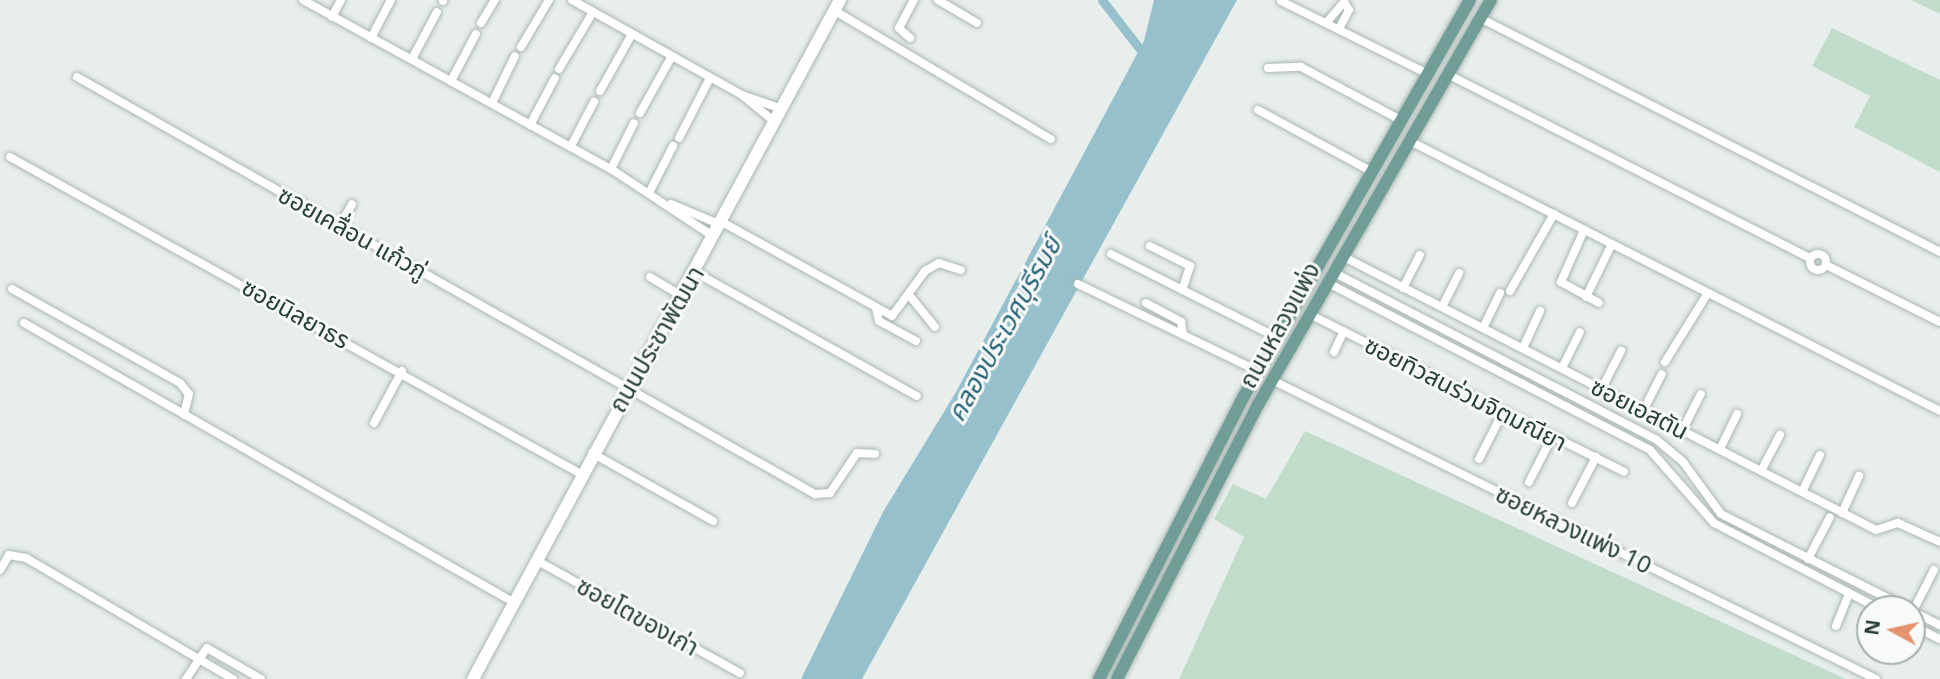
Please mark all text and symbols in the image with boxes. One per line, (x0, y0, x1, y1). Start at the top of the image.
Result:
street label: ซอยเคลื่อน แก้วภู่ (274, 179, 432, 285)
water label: คลองประเวศบุรีรมย์ (940, 231, 1068, 427)
street label: ถนนหลวงแพ่ง (1233, 257, 1325, 393)
street label: ถนนประชาพัฒนา (603, 261, 709, 417)
street label: ซอยนิลยาธร (237, 272, 355, 354)
street label: ซอยทิวสนร่วมจิตมณียา (1360, 330, 1572, 456)
street label: ซอยเอสตัน (1586, 371, 1694, 445)
street label: ซอยหลวงแพ่ง 10 (1491, 479, 1657, 579)
street label: ซอยโตของเก่า (572, 571, 704, 661)
north arrow (1856, 595, 1926, 665)
text: N (1858, 618, 1886, 637)

